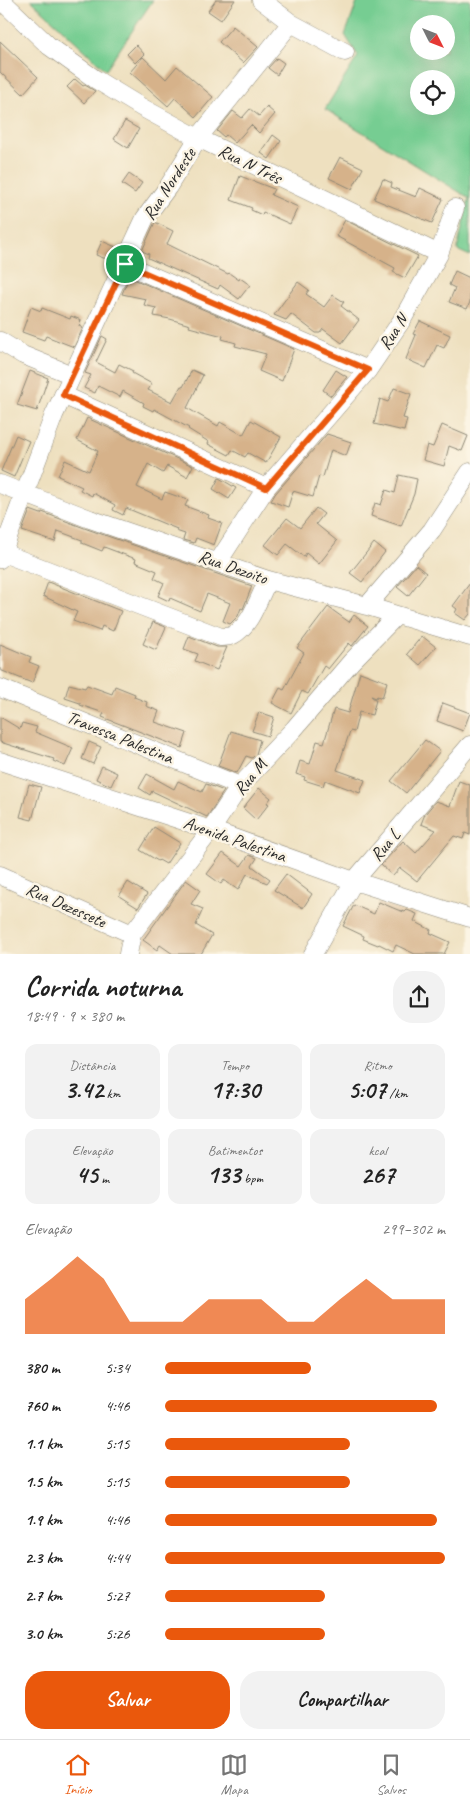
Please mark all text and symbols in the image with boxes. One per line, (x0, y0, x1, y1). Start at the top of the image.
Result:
north arrow (410, 15, 455, 60)
map controls (410, 15, 455, 115)
button: locate (410, 70, 455, 115)
street label: Rua N Três (215, 139, 287, 190)
street label: Rua Nordeste (138, 143, 201, 224)
pin (104, 243, 146, 285)
icon: arrive (111, 250, 139, 278)
street label: Rua N (374, 308, 414, 354)
street label: Rua Dezoito (196, 545, 272, 590)
street label: Travessa Palestina (64, 706, 177, 769)
street label: Rua M (229, 754, 272, 800)
street label: Avenida Palestina (181, 811, 290, 867)
street label: Rua L (365, 824, 405, 865)
street label: Rua Dezessete (23, 878, 110, 933)
text: Corrida noturna (25, 969, 181, 1004)
button: share (393, 971, 445, 1023)
text: 18:49 · 9 × 380 m (25, 1006, 124, 1026)
text: Distância (69, 1057, 115, 1074)
text: Tempo (221, 1057, 249, 1074)
text: Ritmo (364, 1057, 392, 1074)
text: 3.42 (64, 1074, 103, 1106)
text: 17:30 (210, 1074, 260, 1106)
text: 5:07 (348, 1074, 386, 1106)
text: km (103, 1085, 120, 1102)
text: /km (386, 1085, 408, 1102)
text: Elevação (72, 1142, 113, 1159)
text: Batimentos (208, 1142, 262, 1159)
text: kcal (368, 1142, 387, 1159)
text: 45 (76, 1159, 98, 1191)
text: 133 (207, 1159, 241, 1191)
text: 267 (361, 1159, 395, 1191)
text: m (98, 1170, 109, 1187)
text: bpm (241, 1170, 263, 1187)
text: Elevação (25, 1219, 71, 1239)
text: 299–302 m (382, 1219, 445, 1239)
text: 380 m (25, 1358, 60, 1378)
text: 5:34 (105, 1358, 130, 1378)
text: 760 m (25, 1396, 60, 1416)
text: 4:46 (105, 1396, 130, 1416)
text: 1.1 km (25, 1434, 62, 1454)
text: 5:15 (105, 1434, 130, 1454)
text: 1.5 km (25, 1472, 62, 1492)
text: 5:15 (105, 1472, 130, 1492)
text: 1.9 km (25, 1510, 62, 1530)
text: 4:46 (105, 1510, 130, 1530)
text: 2.3 km (25, 1548, 62, 1568)
text: 4:44 (105, 1548, 130, 1568)
text: 2.7 km (25, 1586, 62, 1606)
text: 5:27 (105, 1586, 130, 1606)
text: 3.0 km (25, 1624, 62, 1644)
text: 5:26 (105, 1624, 130, 1644)
button: Salvar (25, 1671, 230, 1729)
button: Compartilhar (240, 1671, 445, 1729)
tab: Início (64, 1751, 92, 1798)
tab: Mapa (220, 1751, 248, 1798)
tab: Salvos (376, 1751, 406, 1798)

